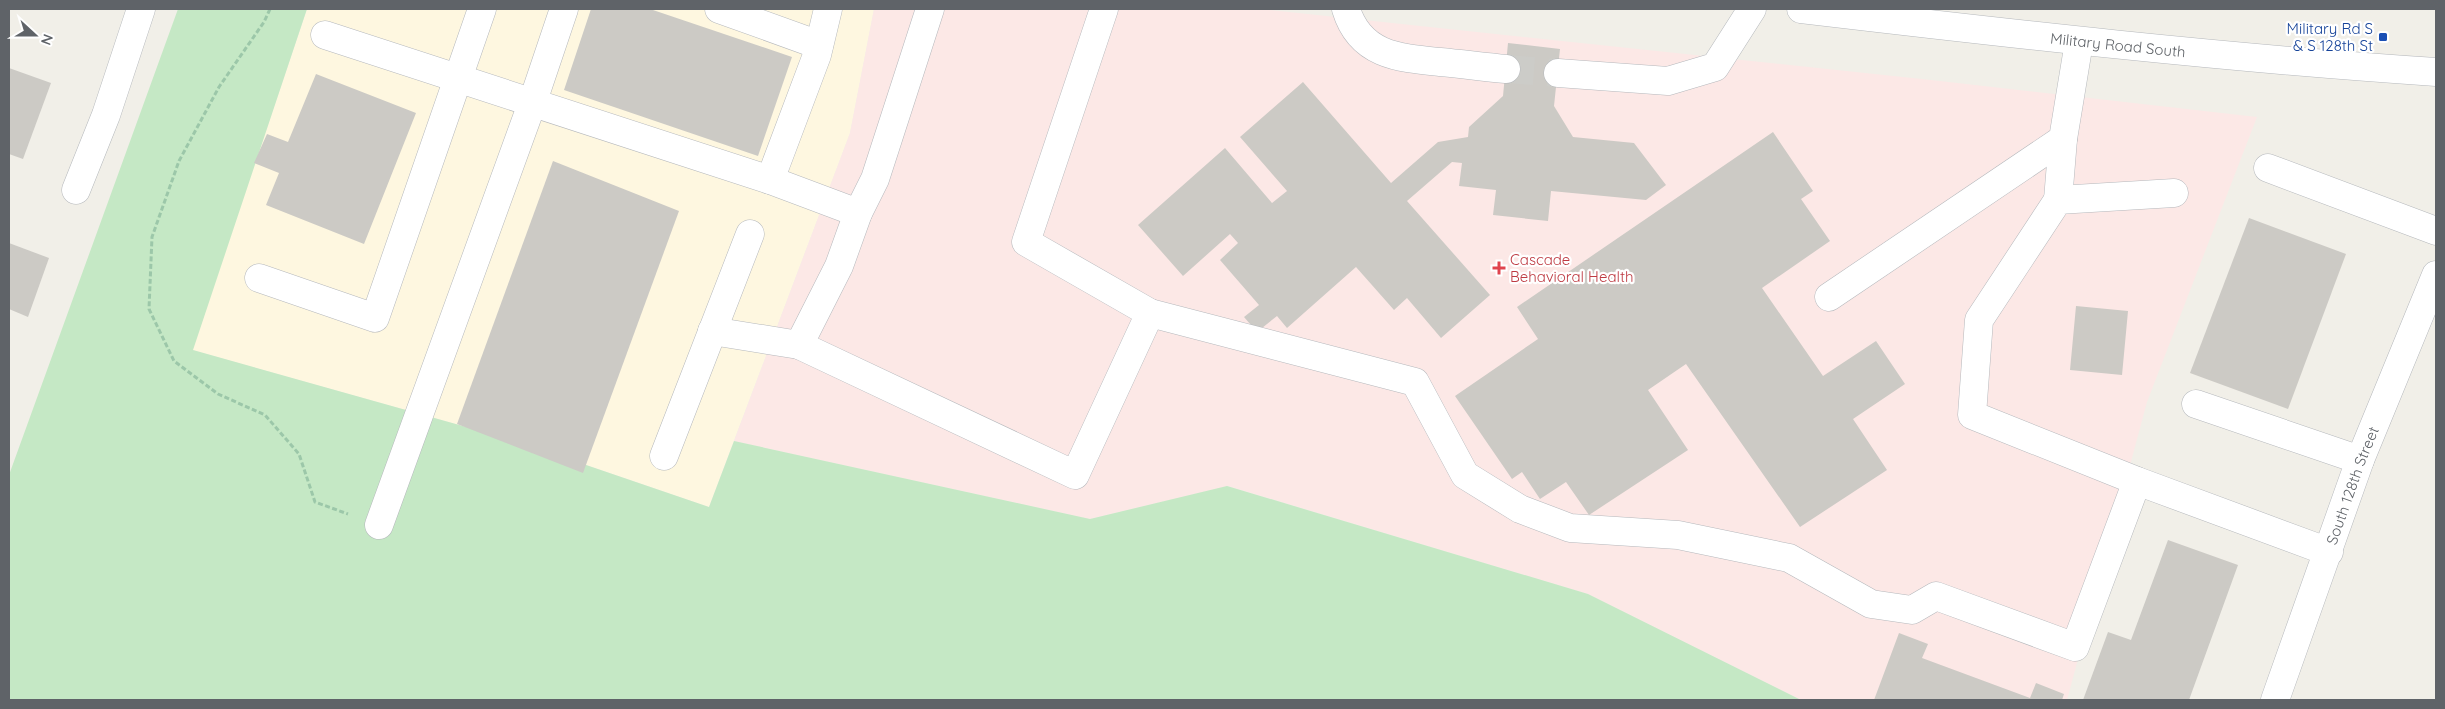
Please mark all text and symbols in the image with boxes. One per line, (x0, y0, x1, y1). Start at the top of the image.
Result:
north arrow (10, 10, 60, 60)
place label: Military Rd S & S 128th St (2287, 19, 2373, 55)
street label: Military Road South (2049, 28, 2187, 61)
marker: Military Rd S & S 128th St (2377, 31, 2389, 43)
text: N (37, 32, 57, 48)
place label: Cascade Behavioral Health (1510, 250, 1634, 286)
marker: Cascade Behavioral Health (1492, 261, 1506, 275)
street label: South 128th Street (2321, 423, 2382, 547)

